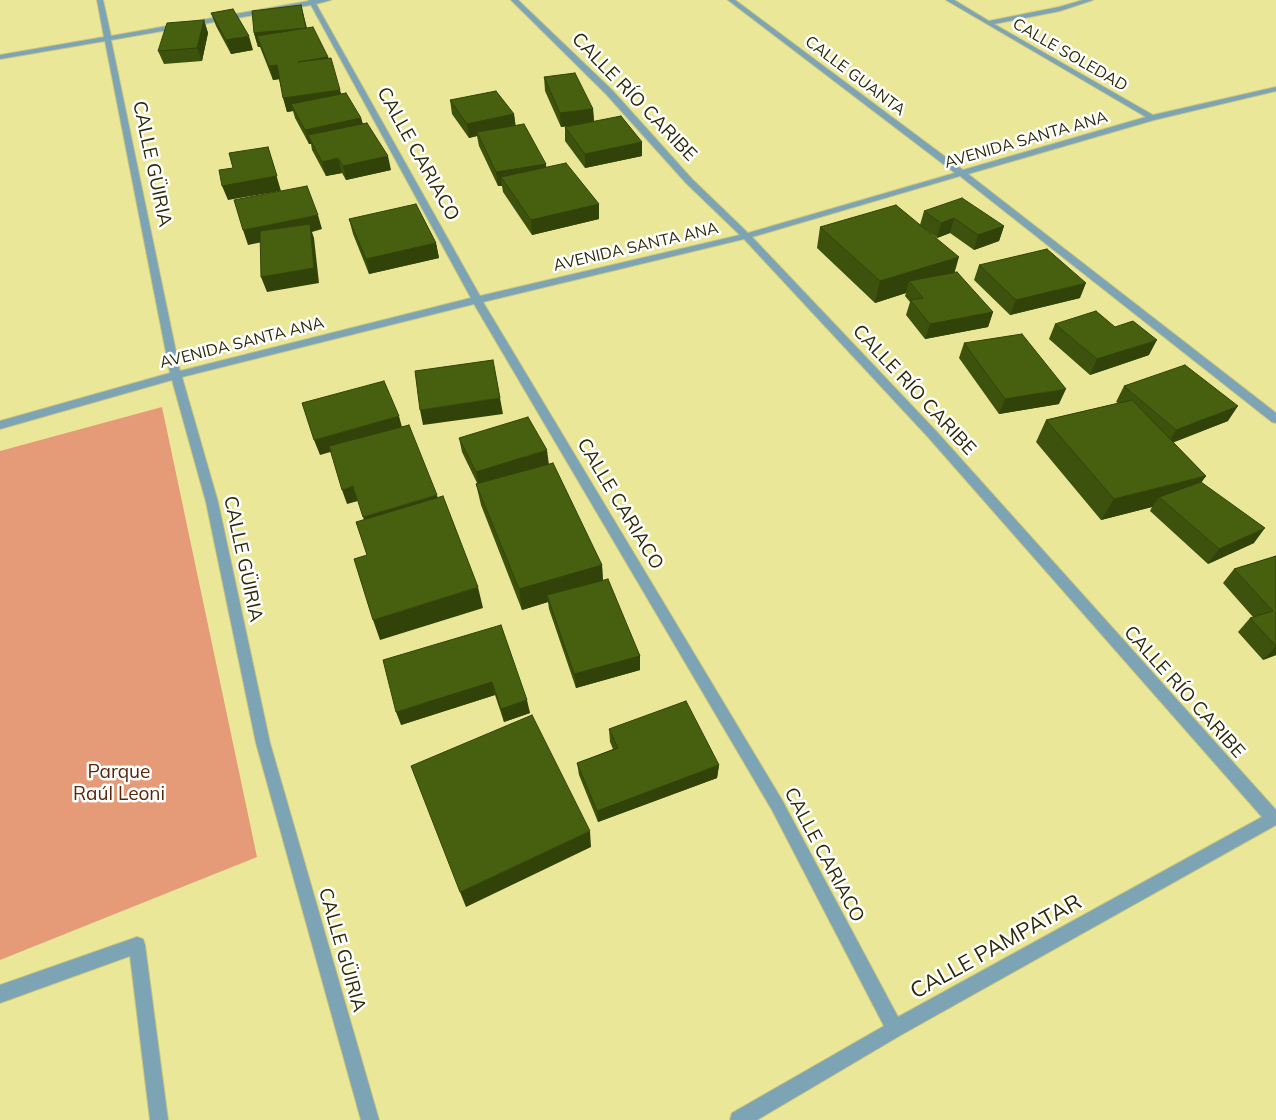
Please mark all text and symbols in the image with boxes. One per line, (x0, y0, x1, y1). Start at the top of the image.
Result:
street label: CALLE SOLEDAD (1009, 14, 1131, 96)
street label: CALLE RÍO CARIBE (567, 28, 701, 166)
street label: CALLE GUANTA (801, 32, 909, 120)
street label: CALLE CARIACO (372, 83, 464, 225)
street label: CALLE GÜIRIA (128, 99, 176, 229)
street label: AVENIDA SANTA ANA (942, 108, 1110, 172)
street label: AVENIDA SANTA ANA (552, 219, 720, 275)
street label: AVENIDA SANTA ANA (158, 313, 326, 373)
street label: CALLE RÍO CARIBE (848, 320, 980, 460)
street label: CALLE CARIACO (572, 434, 668, 574)
street label: CALLE GÜIRIA (219, 494, 267, 624)
street label: CALLE RÍO CARIBE (1119, 621, 1249, 763)
park label: Parque Raúl Leoni (73, 761, 165, 805)
street label: CALLE CARIACO (779, 784, 869, 926)
street label: CALLE GÜIRIA (313, 885, 371, 1015)
street label: CALLE PAMPATAR (906, 889, 1086, 1005)

